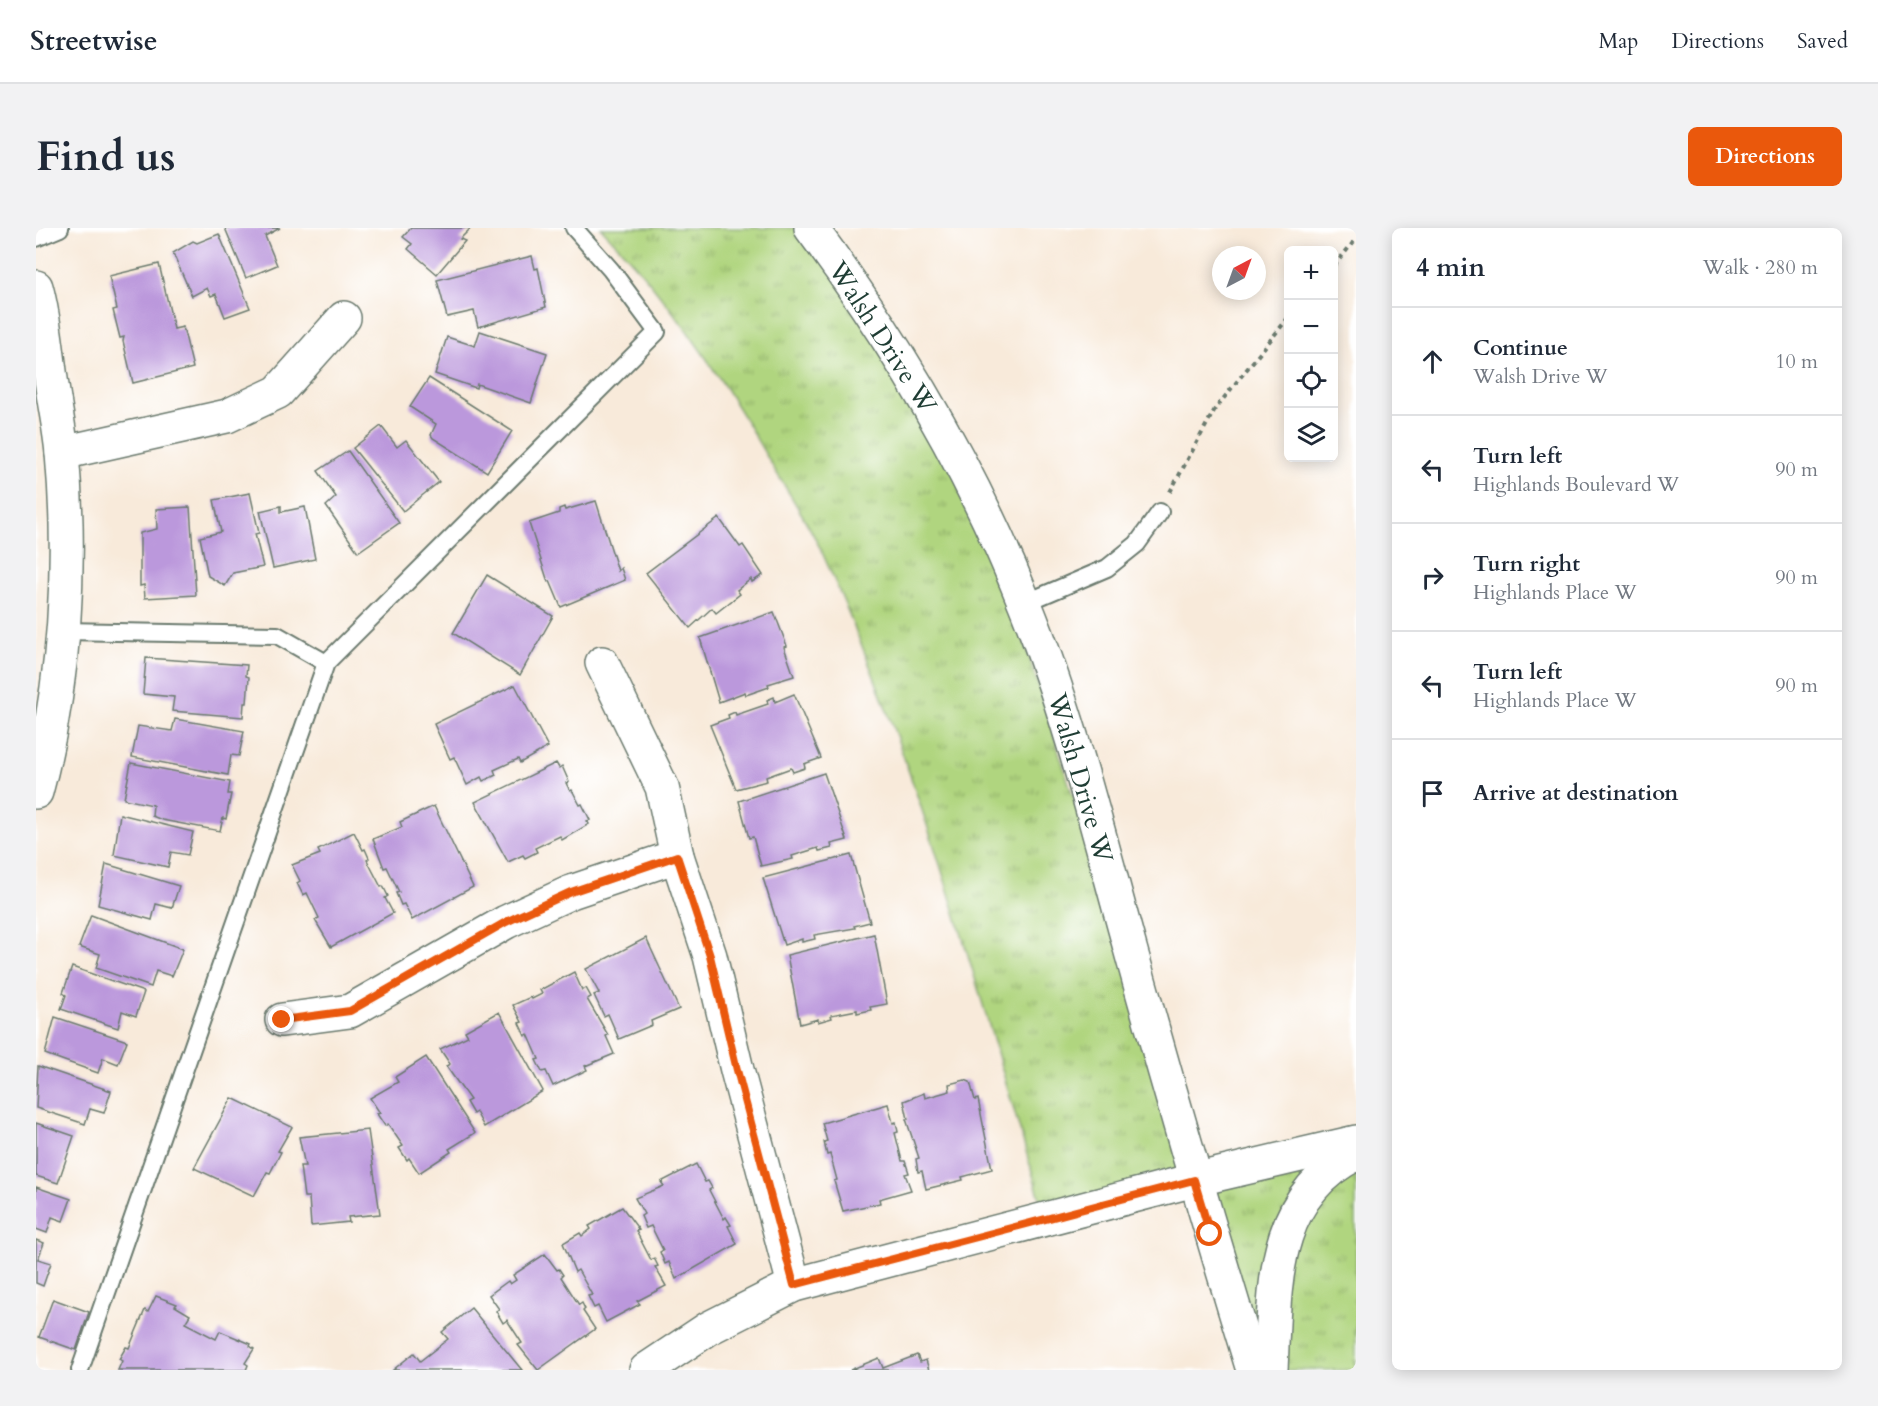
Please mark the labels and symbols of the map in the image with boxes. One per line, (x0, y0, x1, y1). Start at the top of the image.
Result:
north arrow (1212, 246, 1266, 300)
street label: Walsh Drive W (820, 253, 945, 420)
street label: Walsh Drive W (1039, 688, 1122, 867)
route end (268, 1006, 294, 1032)
route start (1196, 1220, 1222, 1246)

